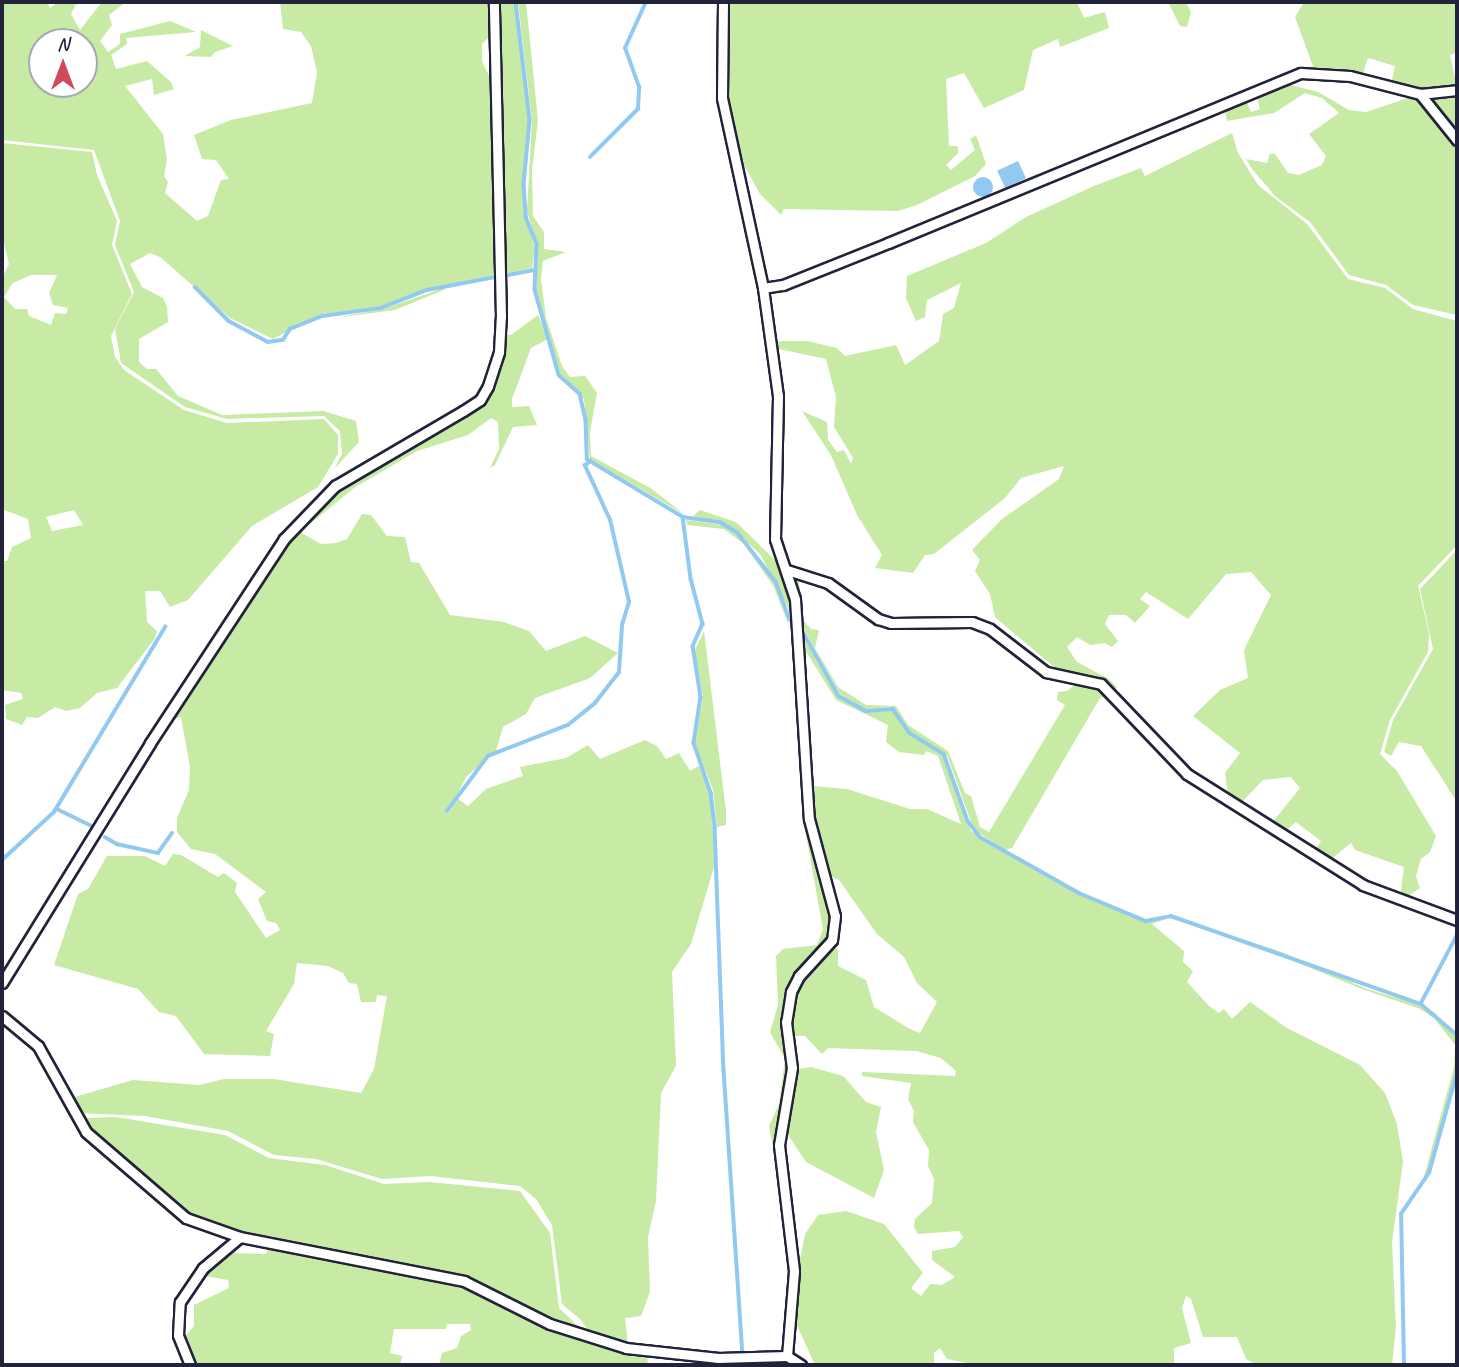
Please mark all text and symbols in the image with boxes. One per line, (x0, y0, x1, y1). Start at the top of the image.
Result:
north arrow (28, 28, 98, 98)
text: N (57, 32, 69, 56)

